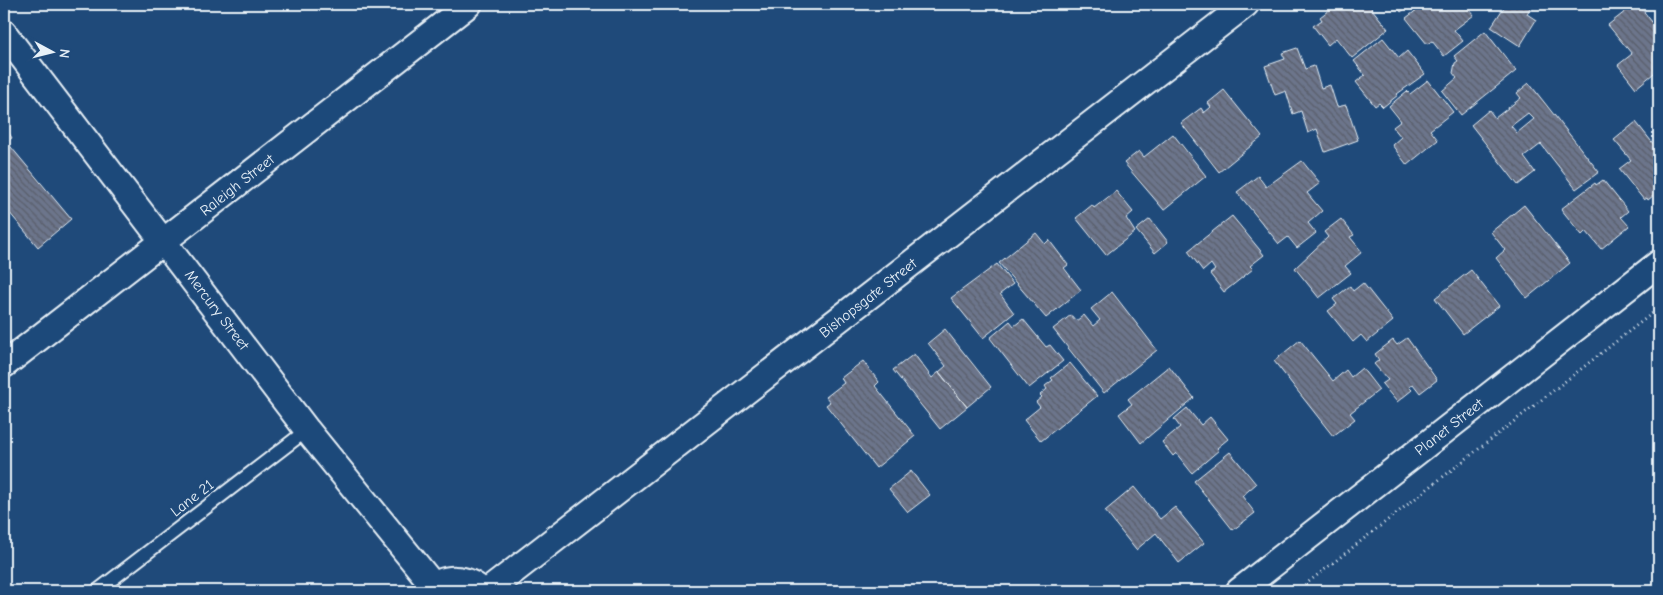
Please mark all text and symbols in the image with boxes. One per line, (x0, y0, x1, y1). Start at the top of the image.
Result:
north arrow (28, 28, 78, 78)
text: N (55, 48, 73, 59)
street label: Raleigh Street (196, 150, 278, 220)
street label: Bishopsgate Street (816, 254, 921, 342)
street label: Mercury Street (181, 266, 253, 354)
street label: Planet Street (1411, 394, 1487, 459)
street label: Lane 21 (167, 476, 217, 520)

